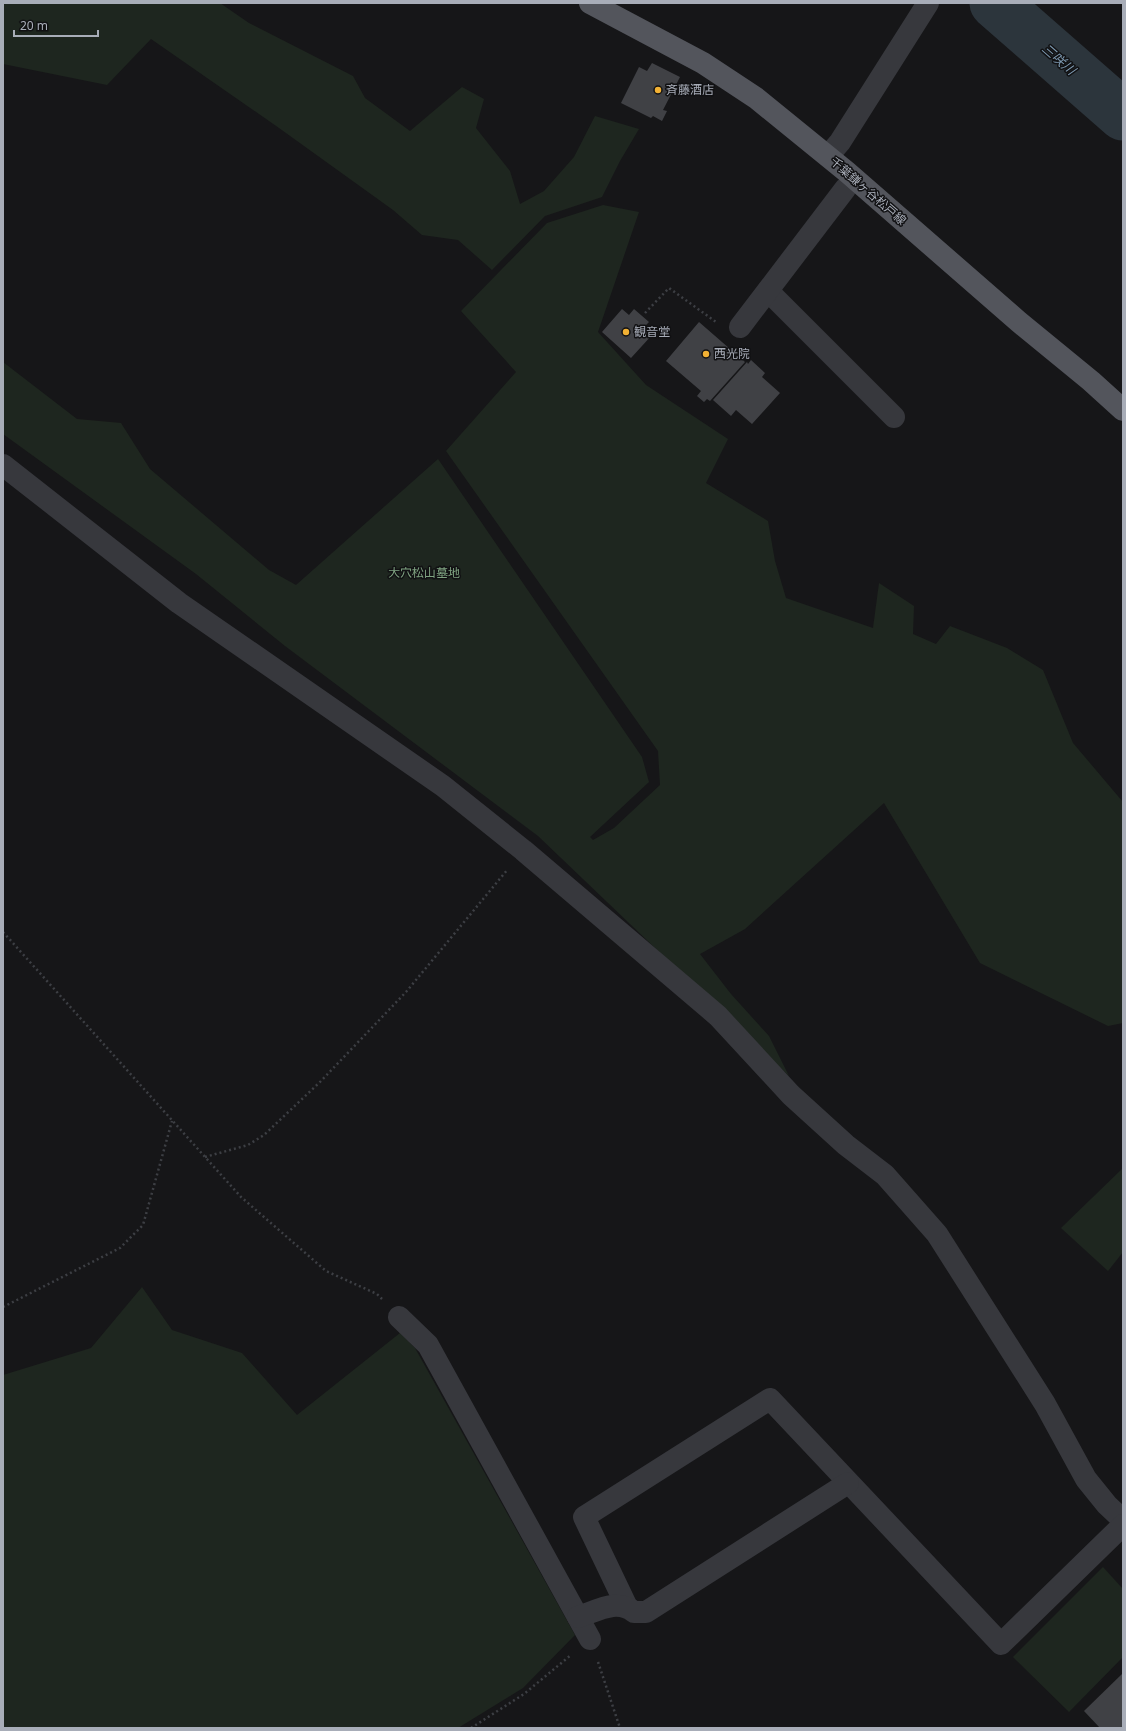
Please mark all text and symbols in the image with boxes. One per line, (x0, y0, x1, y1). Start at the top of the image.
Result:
scale bar (14, 12, 98, 38)
text: 20 m (20, 17, 48, 34)
water label: 三咲川 (1038, 39, 1081, 80)
place label: 斉藤酒店 (666, 81, 714, 98)
marker: 斉藤酒店 (653, 85, 663, 95)
street label: 千葉鎌ヶ谷松戸線 (827, 153, 910, 229)
place label: 観音堂 (634, 323, 670, 340)
marker: 観音堂 (621, 327, 631, 337)
place label: 西光院 (714, 345, 750, 362)
marker: 西光院 (701, 349, 711, 359)
park label: 大穴松山墓地 (388, 564, 460, 581)

